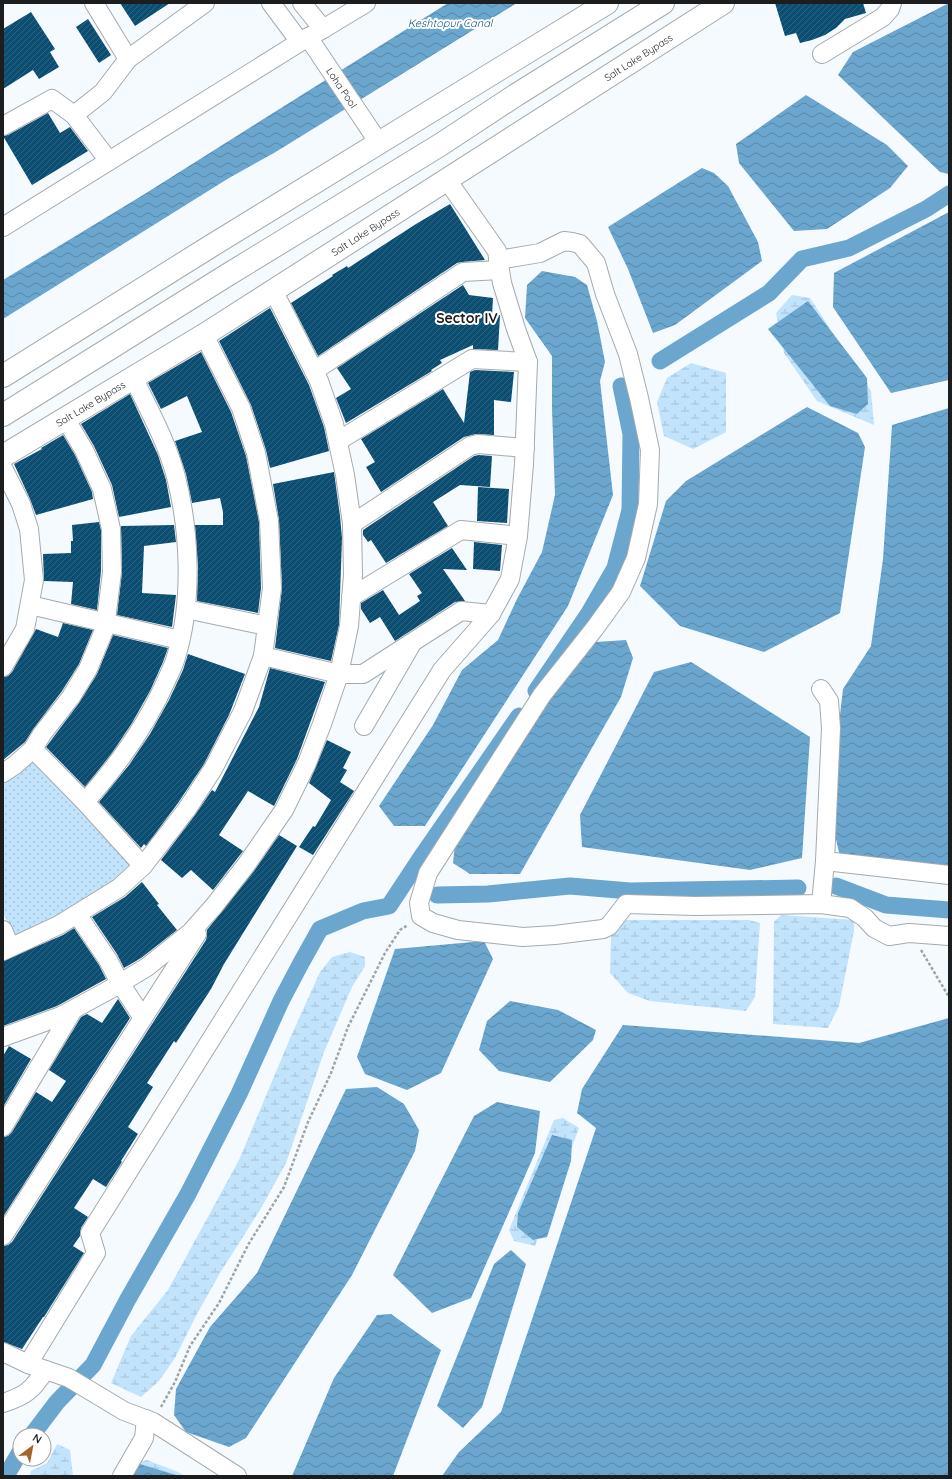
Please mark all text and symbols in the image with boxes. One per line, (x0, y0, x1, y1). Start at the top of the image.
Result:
water label: Keshtopur Canal (408, 16, 494, 30)
street label: Salt Lake Bypass (602, 31, 675, 84)
street label: Loha Pool (323, 65, 360, 111)
street label: Salt Lake Bypass (329, 205, 402, 259)
district label: Sector IV (436, 309, 498, 327)
street label: Salt Lake Bypass (54, 378, 128, 430)
north arrow (12, 1427, 52, 1467)
text: N (30, 1430, 44, 1447)

